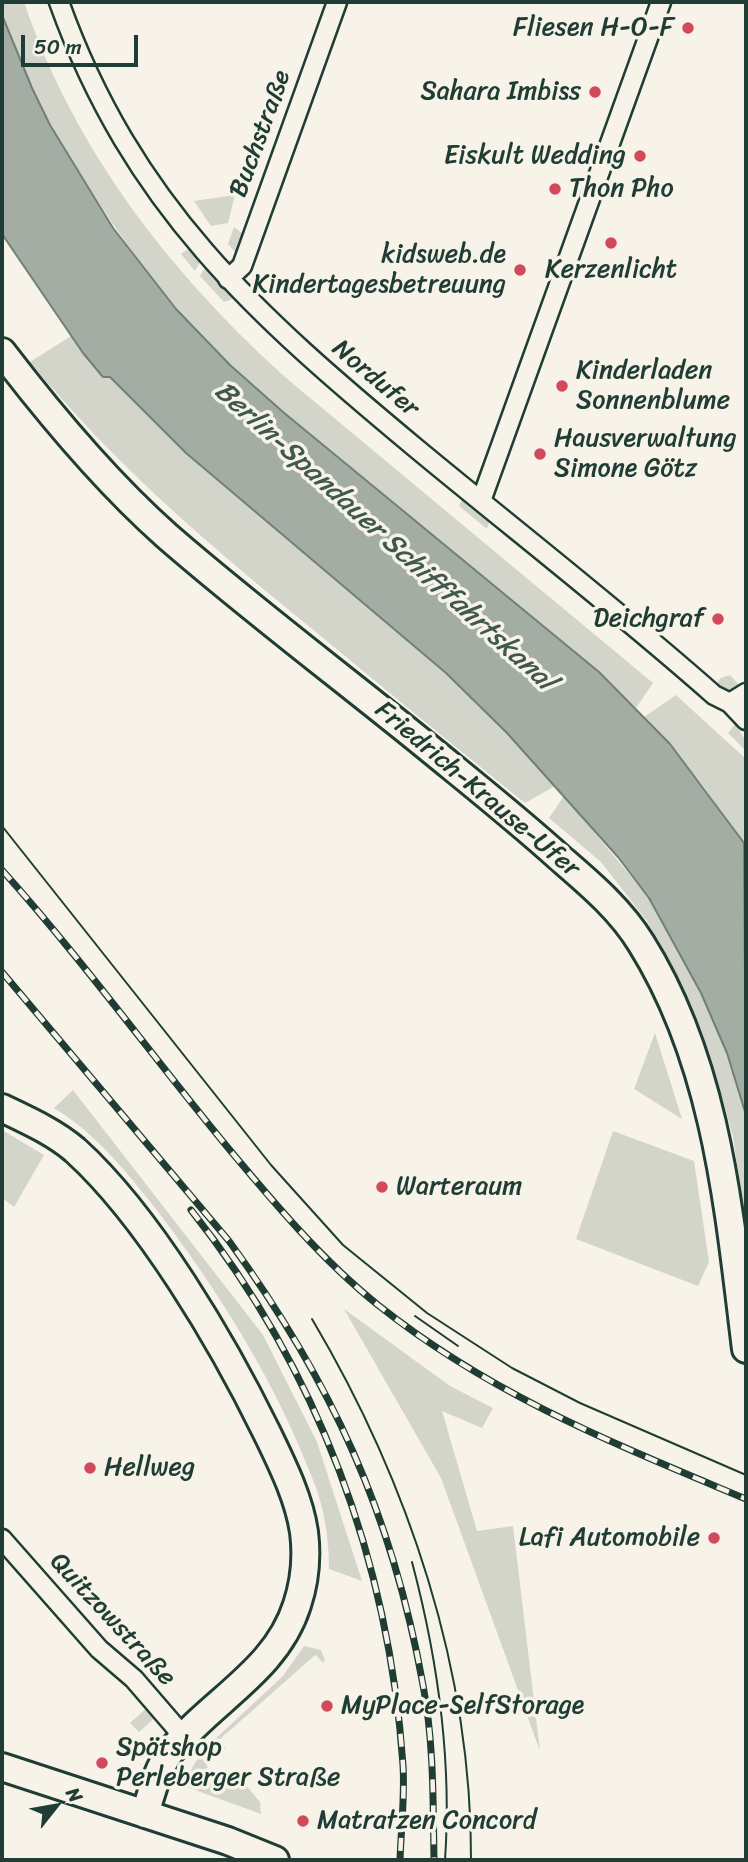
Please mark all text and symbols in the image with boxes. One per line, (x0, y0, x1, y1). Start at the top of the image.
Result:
place label: Fliesen H-O-F (513, 12, 674, 44)
marker: Fliesen H-O-F (680, 20, 696, 36)
scale bar (24, 21, 142, 65)
text: 50 m (34, 28, 82, 66)
street label: Buchstraße (224, 66, 298, 202)
place label: Sahara Imbiss (421, 76, 581, 108)
marker: Sahara Imbiss (587, 84, 603, 100)
place label: Eiskult Wedding (444, 140, 626, 172)
marker: Eiskult Wedding (632, 148, 648, 164)
place label: Thon Pho (569, 173, 674, 205)
marker: Thon Pho (547, 181, 563, 197)
marker: Kerzenlicht (603, 235, 619, 251)
place label: kidsweb.de Kindertagesbetreuung (253, 239, 506, 300)
place label: Kerzenlicht (545, 254, 677, 286)
marker: kidsweb.de Kindertagesbetreuung (512, 262, 528, 278)
street label: Nordufer (325, 334, 425, 424)
place label: Kinderladen Sonnenblume (576, 355, 730, 416)
water label: Berlin-Spandauer Schifffahrtskanal (207, 375, 561, 699)
marker: Kinderladen Sonnenblume (554, 378, 570, 394)
place label: Hausverwaltung Simone Götz (554, 423, 737, 485)
marker: Hausverwaltung Simone Götz (532, 446, 548, 462)
place label: Deichgraf (593, 603, 704, 635)
marker: Deichgraf (710, 611, 726, 627)
street label: Friedrich-Krause-Ufer (368, 695, 586, 885)
place label: Warteraum (396, 1171, 522, 1203)
marker: Warteraum (374, 1179, 390, 1195)
place label: Hellweg (104, 1452, 195, 1484)
marker: Hellweg (82, 1460, 98, 1476)
place label: Lafi Automobile (519, 1522, 700, 1554)
marker: Lafi Automobile (706, 1530, 722, 1546)
street label: Quitzowstraße (42, 1547, 182, 1693)
place label: MyPlace-SelfStorage (341, 1690, 584, 1722)
marker: MyPlace-SelfStorage (319, 1698, 335, 1714)
place label: Spätshop Perleberger Straße (116, 1732, 340, 1794)
marker: Spätshop Perleberger Straße (94, 1755, 110, 1771)
north arrow (21, 1771, 91, 1841)
text: N (57, 1781, 92, 1809)
place label: Matratzen Concord (317, 1805, 536, 1837)
marker: Matratzen Concord (295, 1813, 311, 1829)

